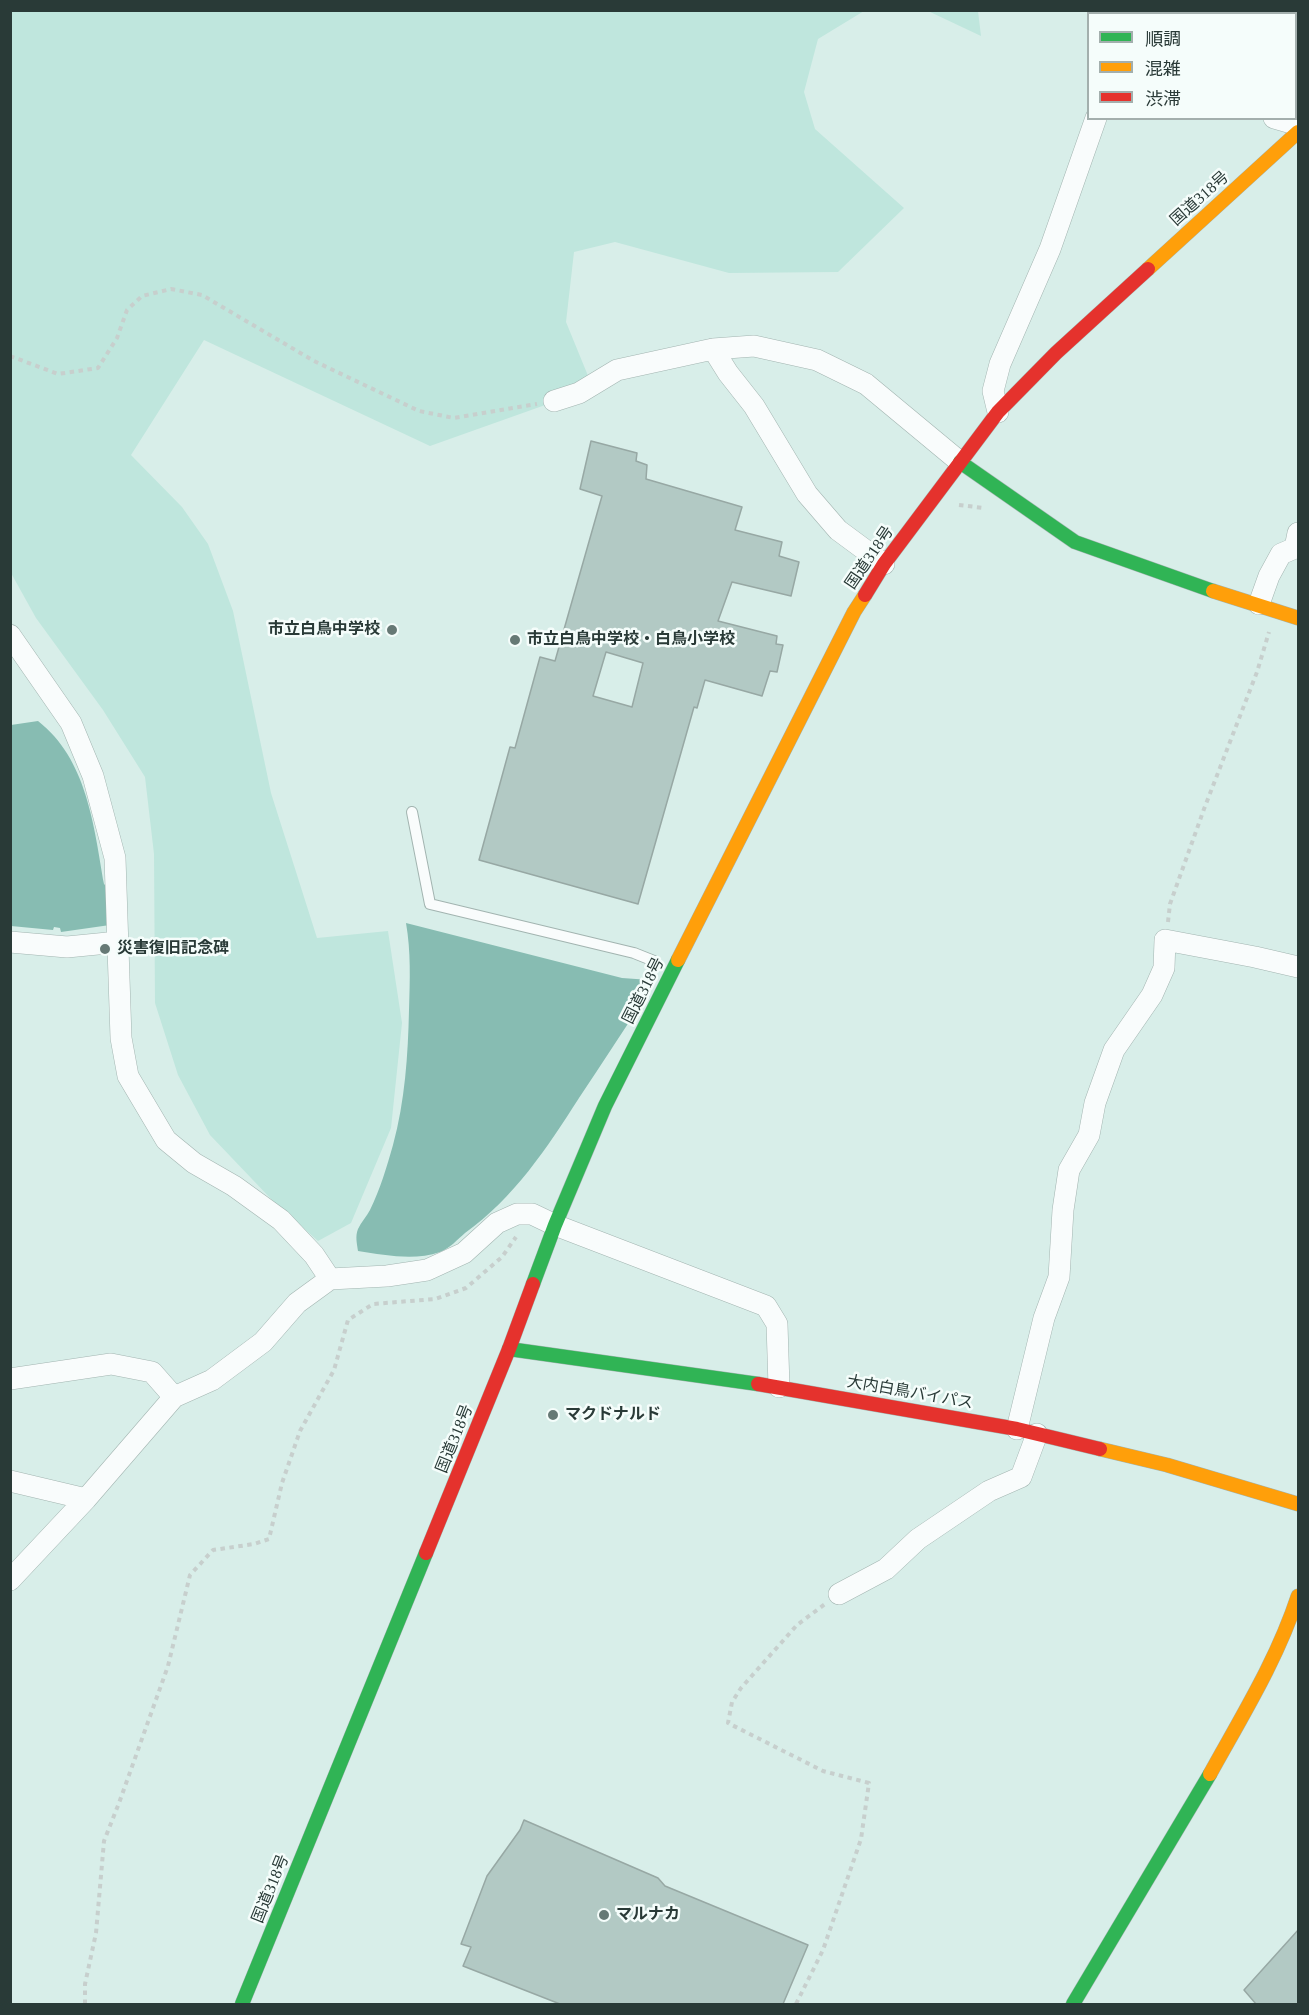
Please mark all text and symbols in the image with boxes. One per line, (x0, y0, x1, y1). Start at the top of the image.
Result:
legend (1087, 12, 1297, 120)
text: 順調 (1145, 29, 1181, 49)
text: 混雑 (1145, 59, 1181, 79)
text: 渋滞 (1145, 89, 1181, 109)
street label: 国道318号 (1167, 168, 1233, 230)
street label: 国道318号 (842, 523, 898, 593)
place label: 市立白鳥中学校 (268, 620, 380, 640)
marker: 市立白鳥中学校 (385, 623, 399, 637)
place label: 市立白鳥中学校・白鳥小学校 (527, 630, 735, 650)
marker: 市立白鳥中学校・白鳥小学校 (508, 633, 522, 647)
place label: 災害復旧記念碑 (117, 939, 229, 959)
marker: 災害復旧記念碑 (98, 942, 112, 956)
street label: 国道318号 (619, 955, 669, 1027)
street label: 大内白鳥バイパス (845, 1372, 975, 1414)
street label: 国道318号 (433, 1402, 477, 1476)
place label: マクドナルド (565, 1405, 661, 1425)
marker: マクドナルド (546, 1408, 560, 1422)
street label: 国道318号 (249, 1852, 293, 1926)
place label: マルナカ (616, 1905, 680, 1925)
marker: マルナカ (597, 1908, 611, 1922)

